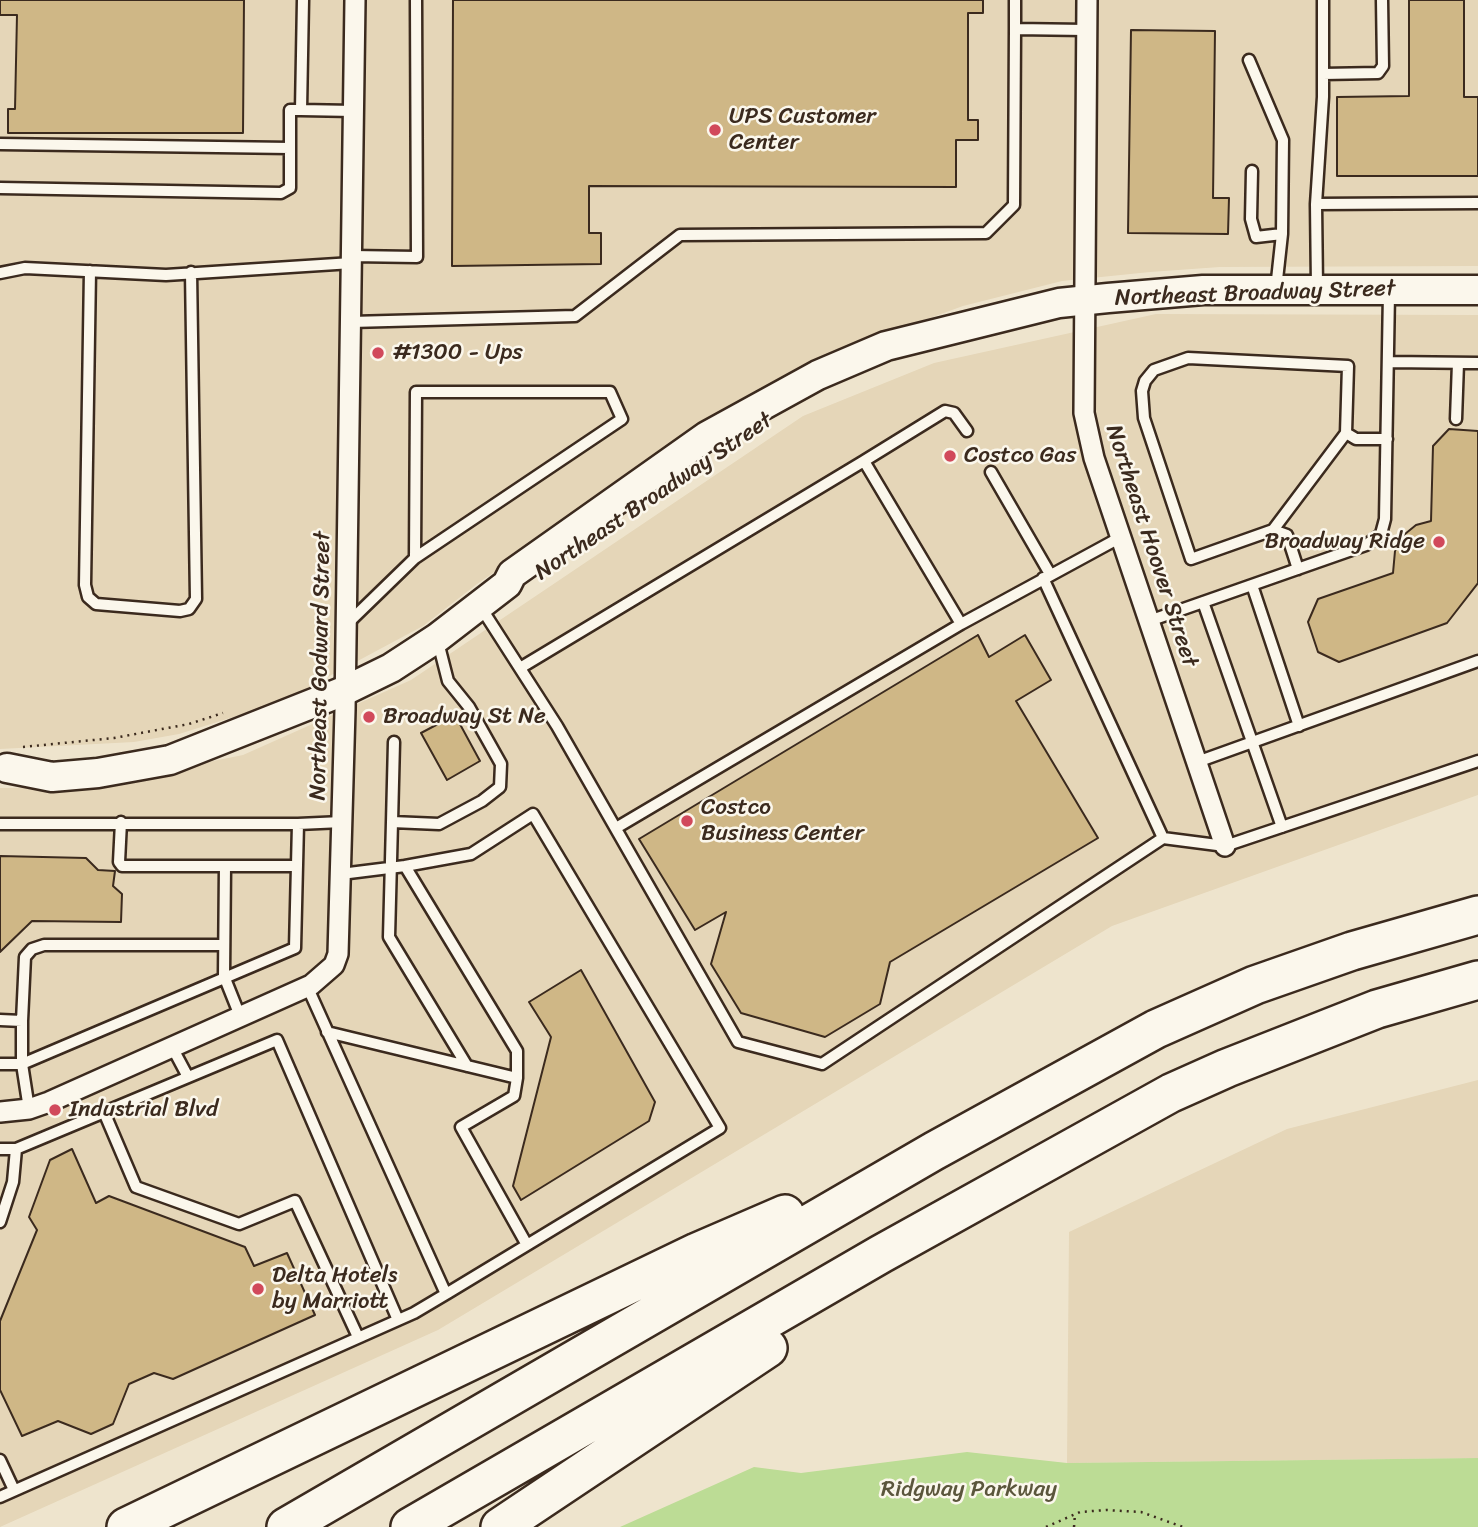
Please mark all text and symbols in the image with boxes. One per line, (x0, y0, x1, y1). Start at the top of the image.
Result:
place label: UPS Customer Center (729, 103, 876, 157)
marker: UPS Customer Center (707, 122, 723, 138)
street label: Northeast Broadway Street (1114, 275, 1396, 313)
place label: #1300 - Ups (392, 339, 523, 367)
marker: #1300 - Ups (370, 345, 386, 361)
street label: Northeast Broadway Street (530, 407, 778, 587)
street label: Northeast Hoover Street (1099, 422, 1203, 670)
place label: Costco Gas (964, 442, 1076, 470)
marker: Costco Gas (942, 448, 958, 464)
place label: Broadway Ridge (1264, 528, 1425, 556)
street label: Northeast Godward Street (305, 531, 337, 801)
marker: Broadway Ridge (1431, 534, 1447, 550)
place label: Broadway St Ne (383, 703, 546, 731)
marker: Broadway St Ne (361, 709, 377, 725)
place label: Costco Business Center (701, 794, 864, 848)
marker: Costco Business Center (679, 813, 695, 829)
place label: Industrial Blvd (69, 1096, 218, 1124)
marker: Industrial Blvd (47, 1102, 63, 1118)
place label: Delta Hotels by Marriott (272, 1262, 398, 1316)
marker: Delta Hotels by Marriott (250, 1281, 266, 1297)
park label: Ridgway Parkway (881, 1476, 1057, 1504)

